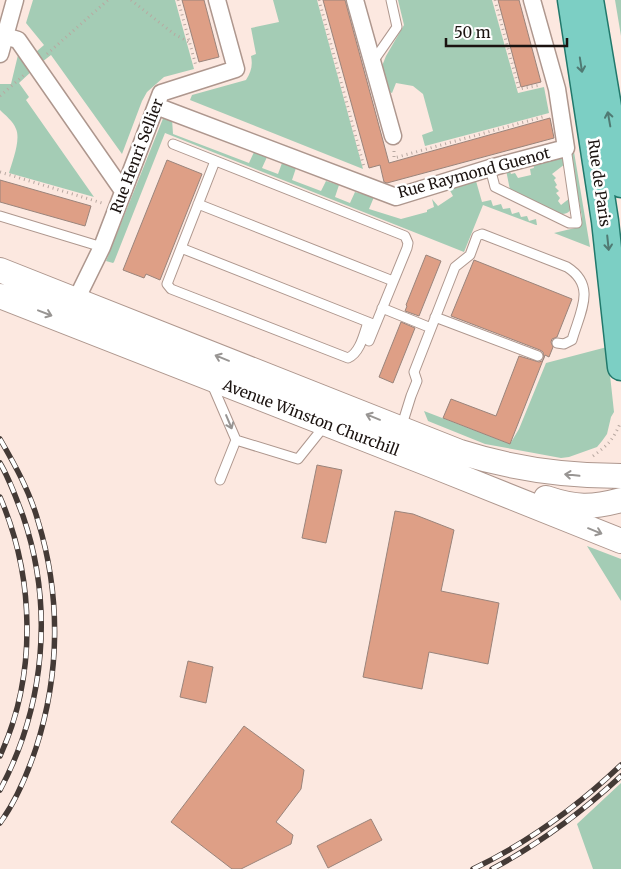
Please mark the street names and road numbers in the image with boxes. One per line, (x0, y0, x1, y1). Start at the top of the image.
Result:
street label: Rue Henri Sellier (106, 96, 167, 216)
street label: Rue de Paris (584, 138, 615, 228)
street label: Rue Raymond Guenot (396, 143, 552, 202)
street label: Avenue Winston Churchill (219, 375, 402, 460)

